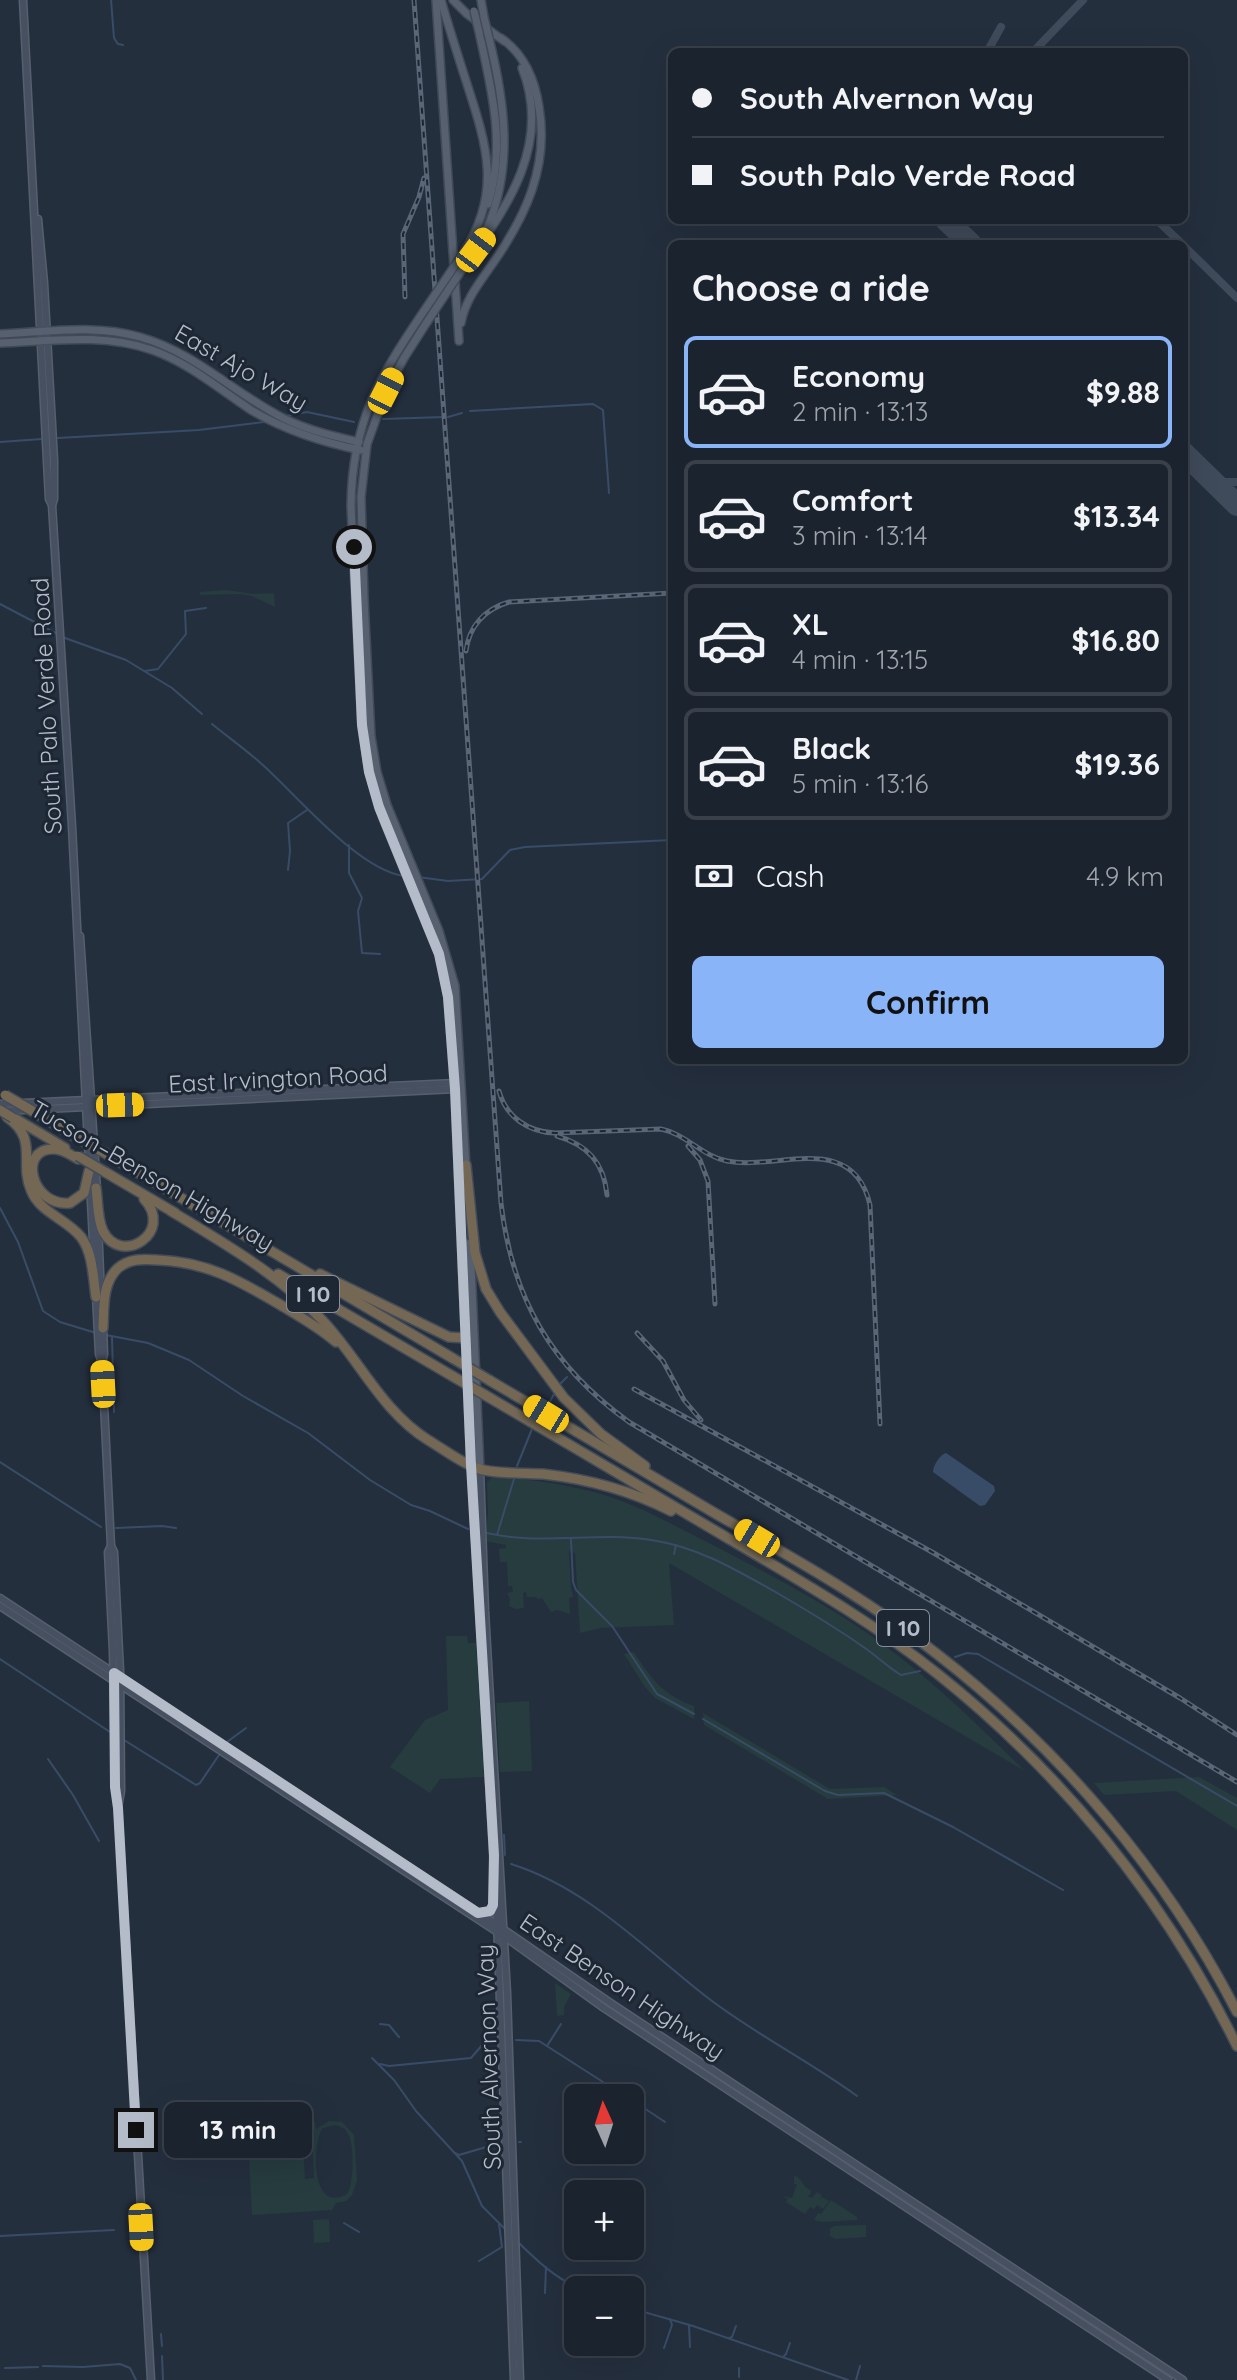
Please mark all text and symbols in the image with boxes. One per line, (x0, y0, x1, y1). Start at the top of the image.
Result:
text: South Alvernon Way (740, 79, 1034, 117)
text: South Palo Verde Road (740, 156, 1076, 194)
car (452, 224, 500, 276)
text: Choose a ride (692, 265, 930, 310)
street label: East Ajo Way (170, 317, 313, 417)
icon: car (696, 356, 768, 428)
text: Economy (792, 357, 925, 395)
car (364, 364, 408, 418)
text: $9.88 (1086, 373, 1160, 411)
text: 2 min · 13:13 (792, 395, 928, 428)
icon: car (696, 480, 768, 552)
text: Comfort (792, 481, 913, 519)
text: $13.34 (1073, 497, 1160, 535)
text: 3 min · 13:14 (792, 519, 927, 552)
route start (336, 529, 372, 565)
street label: South Palo Verde Road (24, 577, 68, 835)
icon: car (696, 604, 768, 676)
text: XL (792, 605, 829, 643)
text: $16.80 (1072, 621, 1160, 659)
text: 4 min · 13:15 (792, 643, 928, 676)
icon: car (696, 728, 768, 800)
text: Black (792, 729, 871, 767)
text: $19.36 (1074, 745, 1160, 783)
text: 5 min · 13:16 (792, 767, 929, 800)
icon: cash (692, 854, 736, 898)
text: Cash (756, 857, 825, 895)
text: 4.9 km (1086, 860, 1164, 893)
button: Confirm (692, 956, 1164, 1048)
street label: East Irvington Road (167, 1057, 388, 1099)
car (96, 1092, 144, 1118)
street label: Tucson–Benson Highway (25, 1093, 280, 1257)
road number: I 10 (287, 1276, 339, 1312)
car (90, 1359, 116, 1409)
car (519, 1391, 573, 1437)
car (730, 1515, 784, 1561)
road number: I 10 (877, 1610, 929, 1646)
street label: East Benson Highway (514, 1906, 731, 2066)
street label: South Alvernon Way (469, 1944, 507, 2170)
north arrow (564, 2084, 644, 2164)
map controls (564, 2084, 644, 2356)
callout: 13 min (164, 2102, 312, 2158)
route end (118, 2112, 154, 2148)
text: 13 min (200, 2113, 276, 2146)
button: + (564, 2180, 644, 2260)
car (128, 2202, 154, 2252)
button: − (564, 2276, 644, 2356)

